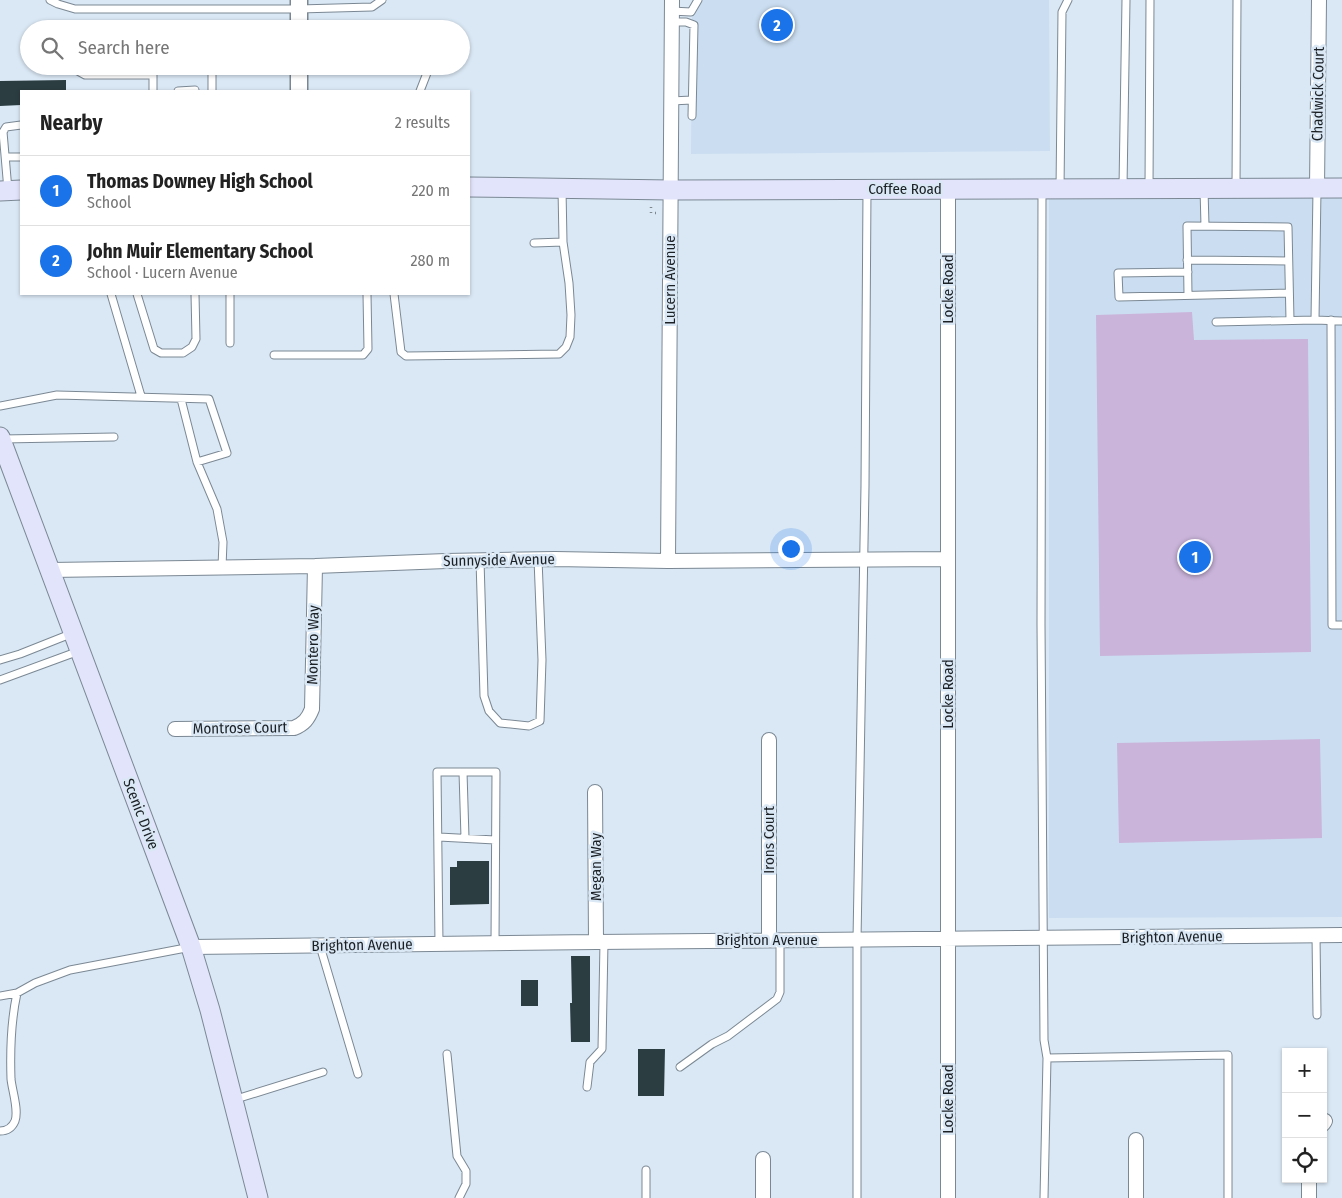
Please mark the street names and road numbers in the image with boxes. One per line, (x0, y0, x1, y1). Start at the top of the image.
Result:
street label: Chadwick Court (1308, 47, 1328, 141)
street label: Coffee Road (868, 180, 942, 198)
street label: Lucern Avenue (661, 235, 679, 325)
street label: Locke Road (939, 254, 957, 324)
street label: Sunnyside Avenue (443, 550, 555, 570)
street label: Montero Way (303, 605, 323, 685)
street label: Locke Road (939, 659, 957, 729)
street label: Montrose Court (193, 718, 288, 738)
street label: Scenic Drive (119, 776, 163, 852)
street label: Irons Court (760, 806, 778, 874)
street label: Megan Way (587, 833, 605, 901)
street label: Brighton Avenue (1121, 927, 1223, 947)
street label: Brighton Avenue (716, 931, 818, 949)
street label: Brighton Avenue (311, 935, 413, 955)
street label: Locke Road (939, 1064, 957, 1134)

